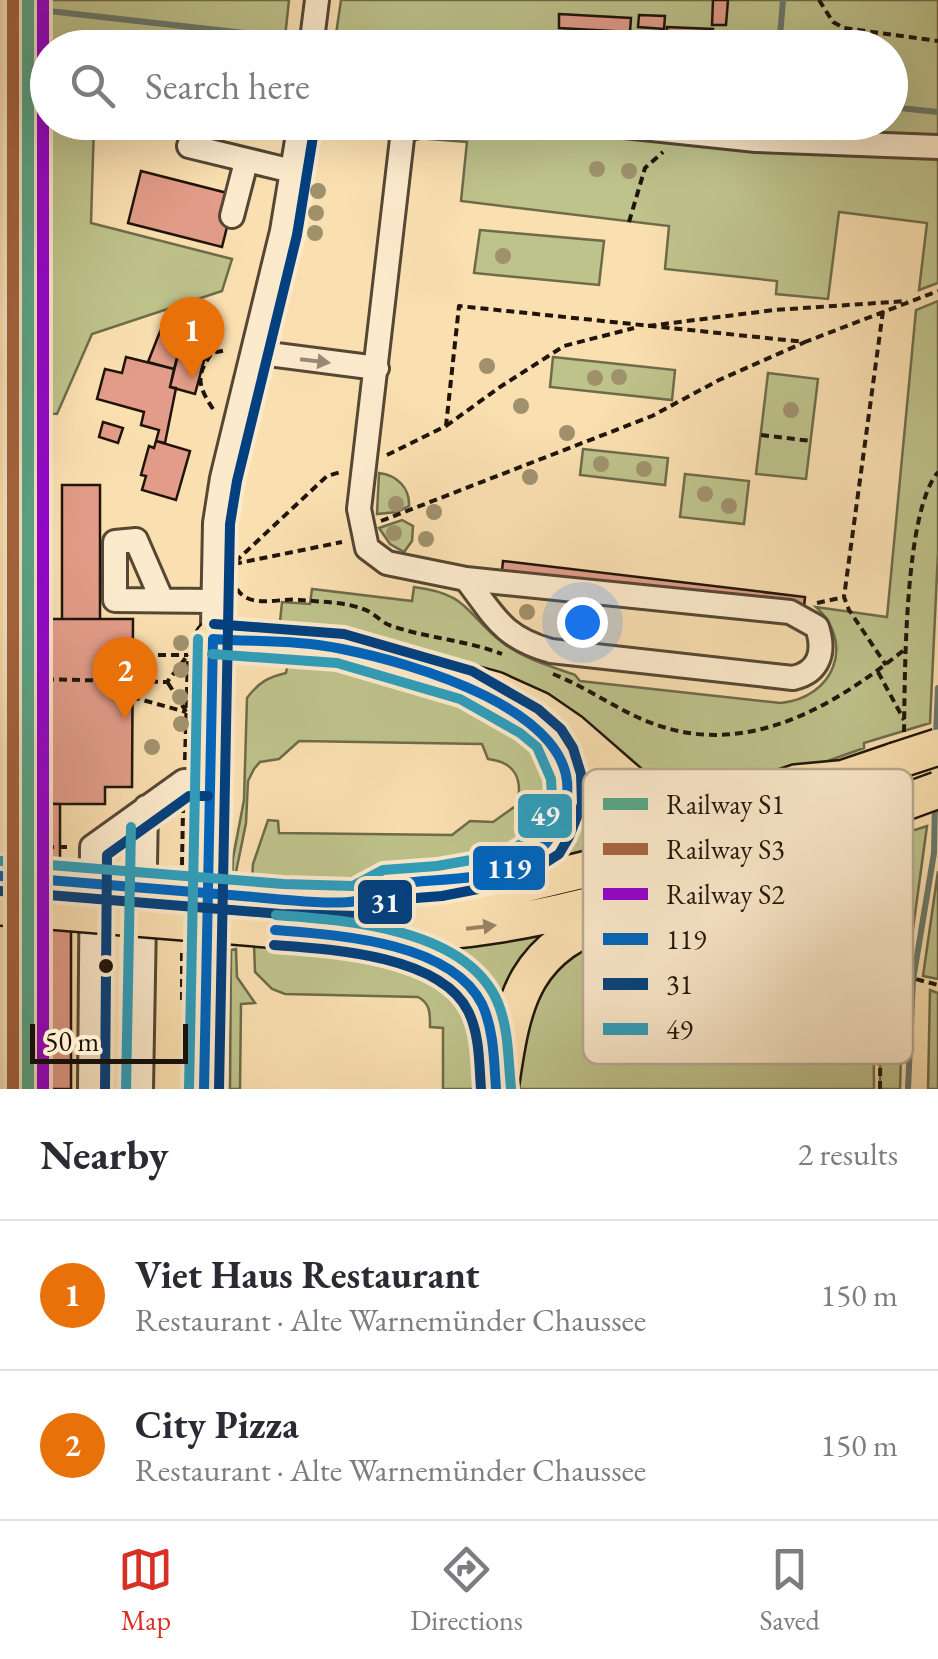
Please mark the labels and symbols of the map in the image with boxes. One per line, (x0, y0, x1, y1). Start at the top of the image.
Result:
pin: 1 (160, 296, 224, 379)
one-way arrow (300, 353, 331, 369)
your location (557, 597, 608, 648)
pin: 2 (92, 636, 158, 719)
legend (583, 769, 913, 1064)
text: Railway S1 (666, 786, 785, 822)
line badge: 49 (516, 792, 574, 840)
text: 49 (530, 797, 560, 833)
text: Railway S3 (666, 831, 785, 867)
line badge: 119 (471, 844, 547, 892)
text: 119 (487, 850, 531, 886)
text: Railway S2 (666, 876, 785, 912)
line badge: 31 (356, 878, 414, 926)
text: 31 (370, 884, 400, 920)
one-way arrow (466, 919, 498, 935)
text: 119 (666, 921, 706, 957)
unlabelled marker (96, 956, 116, 976)
text: 31 (666, 966, 693, 1002)
text: 49 (666, 1011, 693, 1047)
scale bar (30, 1019, 188, 1064)

